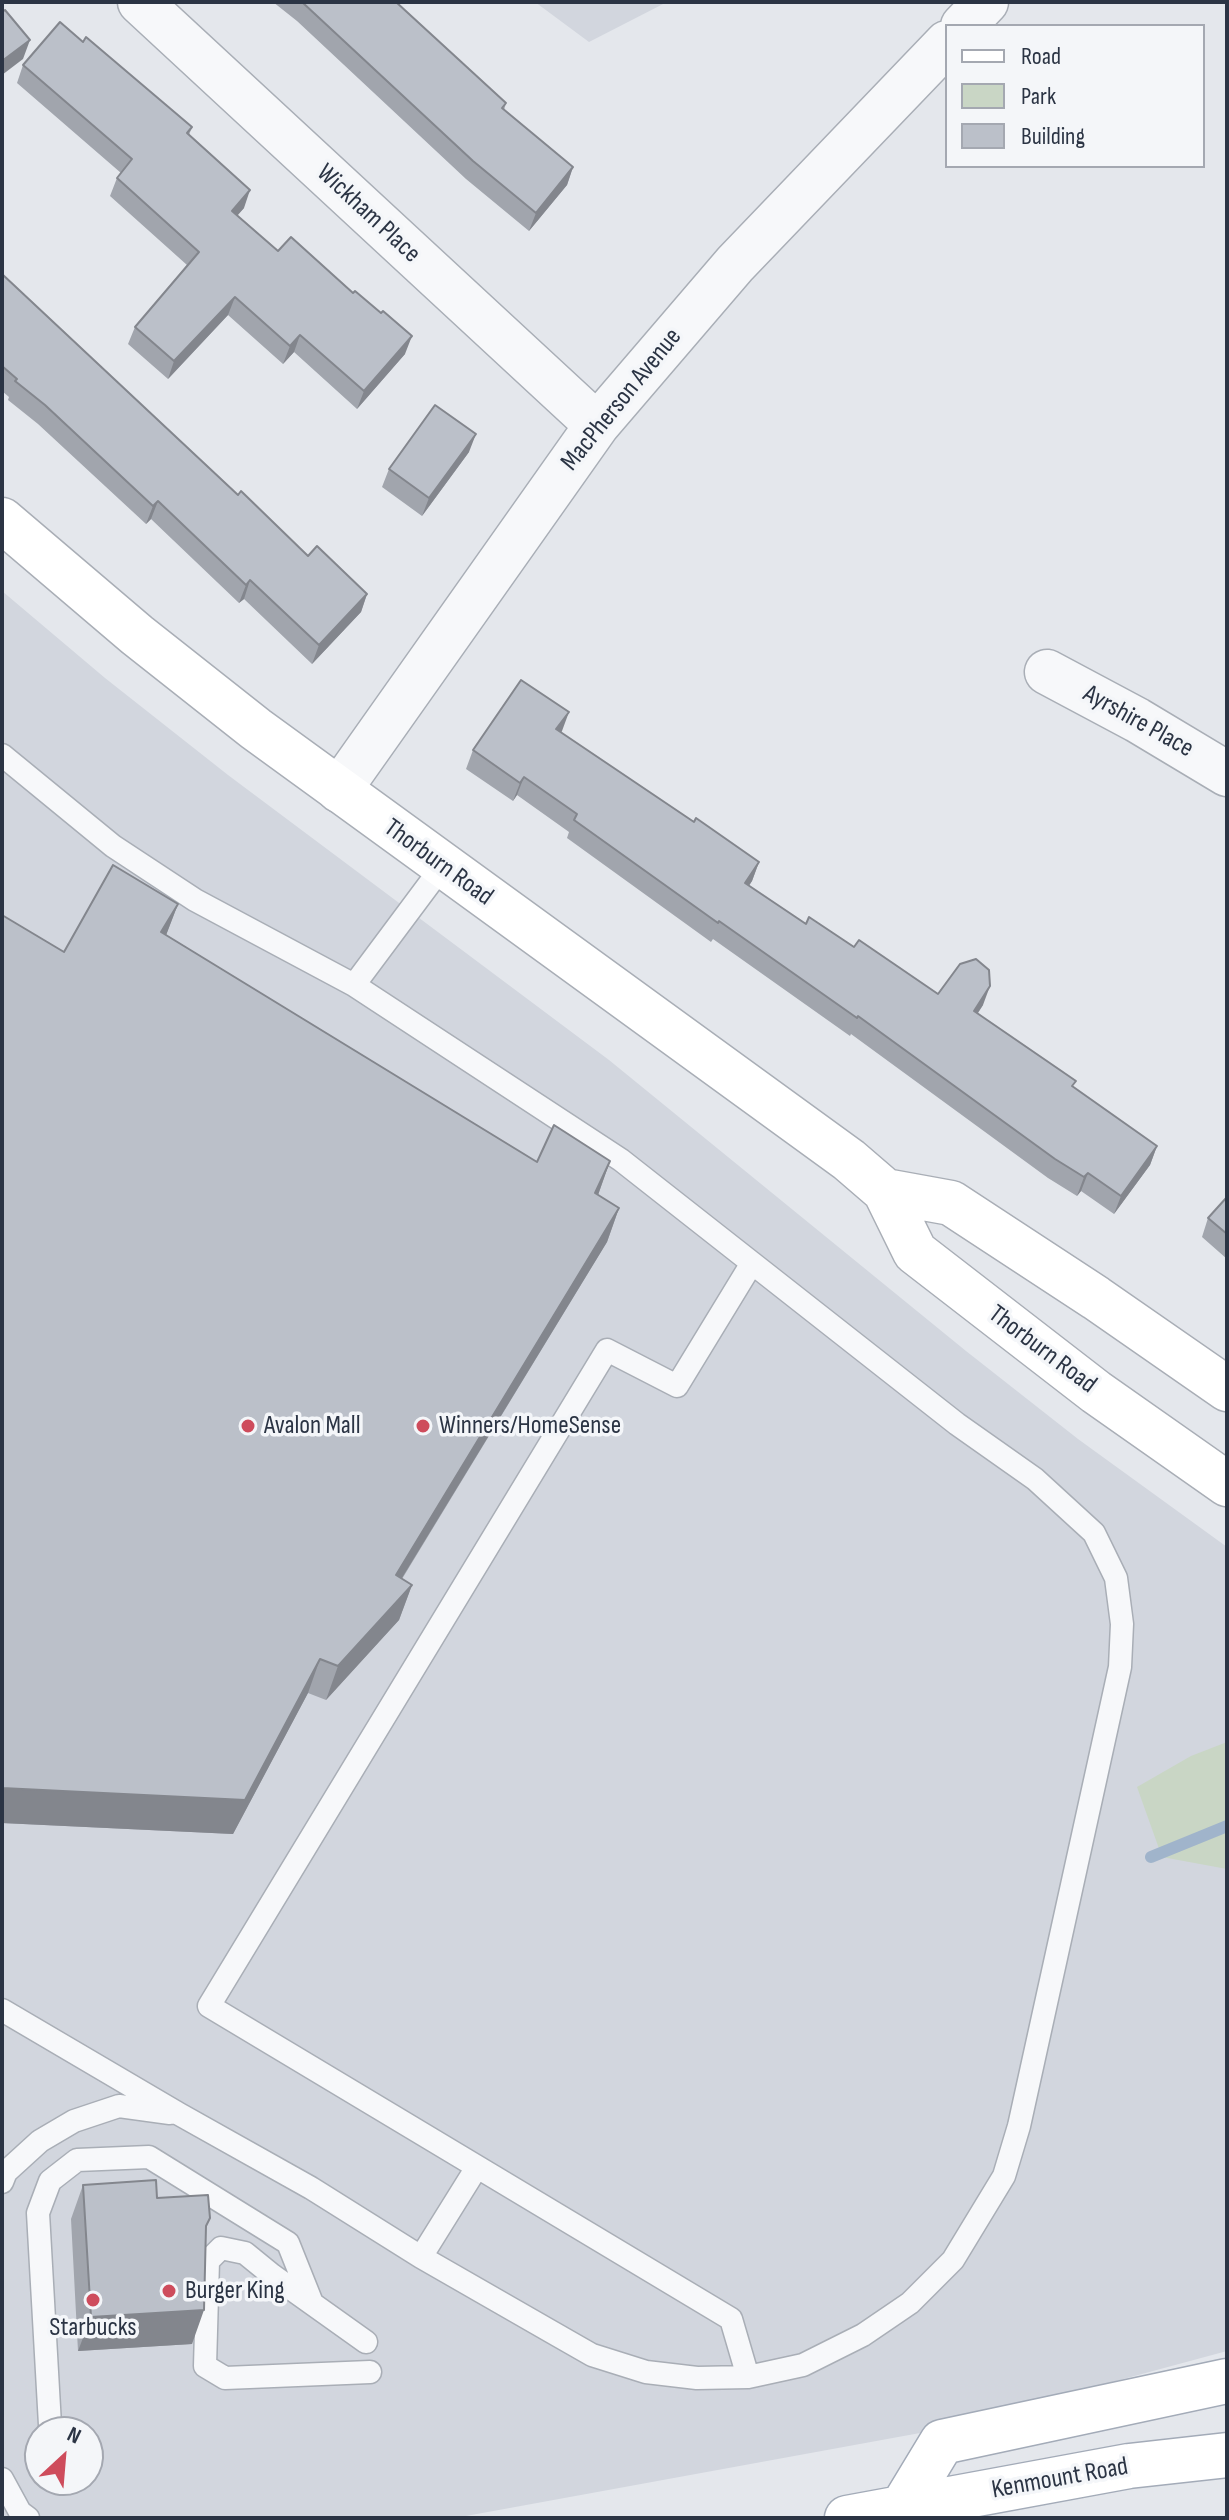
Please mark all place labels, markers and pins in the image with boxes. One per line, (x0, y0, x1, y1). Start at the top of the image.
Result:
place label: Avalon Mall (264, 1410, 361, 1442)
place label: Winners/HomeSense (439, 1410, 621, 1442)
marker: Avalon Mall (239, 1417, 257, 1435)
marker: Winners/HomeSense (414, 1417, 432, 1435)
place label: Burger King (185, 2275, 285, 2307)
marker: Burger King (160, 2282, 178, 2300)
marker: Starbucks (84, 2291, 102, 2309)
place label: Starbucks (49, 2312, 137, 2344)

